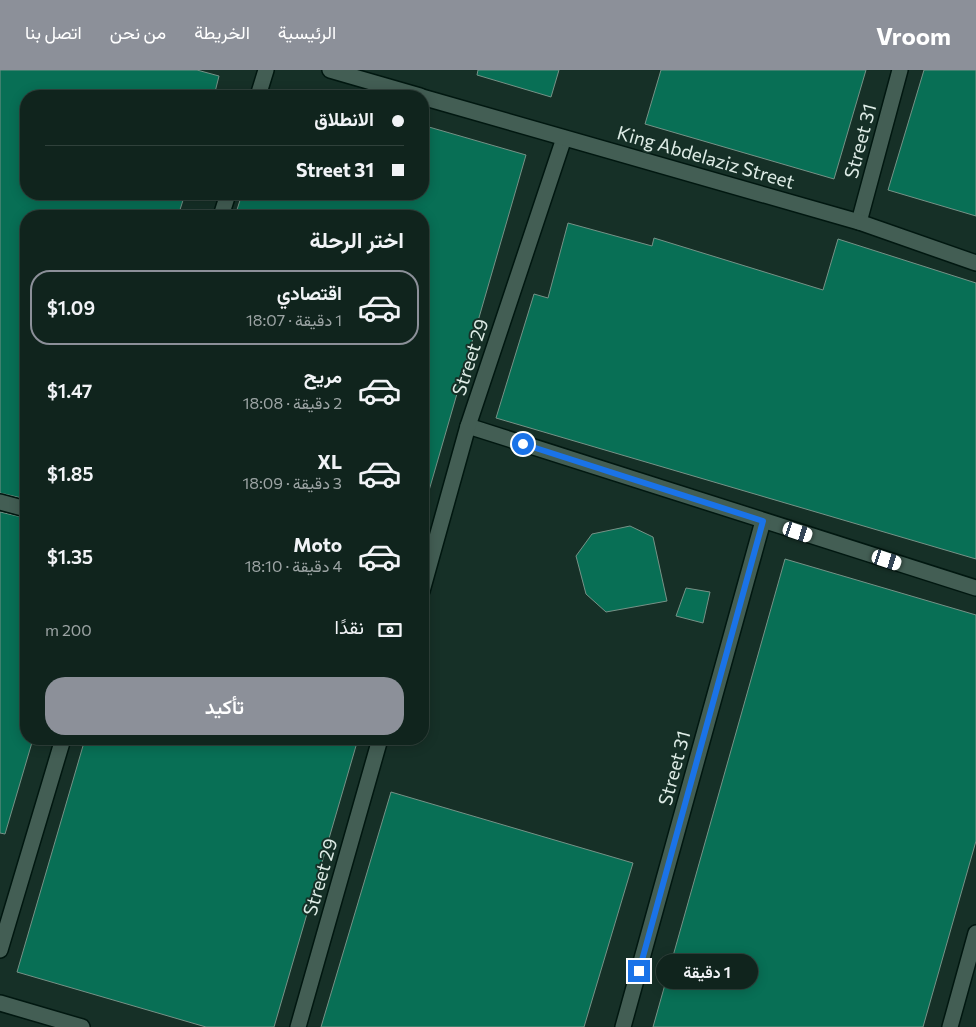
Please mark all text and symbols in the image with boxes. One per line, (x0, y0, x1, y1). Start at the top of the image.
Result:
text: اتصل بنا (25, 21, 82, 43)
text: من نحن (110, 21, 166, 43)
text: الخريطة (194, 21, 250, 43)
text: الرئيسية (278, 21, 336, 43)
text: Vroom (876, 21, 951, 50)
street label: Street 31 (839, 101, 881, 181)
text: الانطلاق (314, 107, 374, 130)
street label: King Abdelaziz Street (615, 120, 798, 193)
text: Street 31 (296, 158, 374, 181)
text: اختر الرحلة (310, 226, 404, 253)
text: اقتصادي (277, 281, 342, 304)
icon: car (357, 285, 402, 330)
text: $1.09 (47, 296, 95, 319)
text: 1 دقيقة · 18:07 (246, 310, 342, 329)
street label: Street 29 (446, 316, 493, 398)
text: مريح (304, 364, 342, 387)
icon: car (357, 368, 402, 413)
text: $1.47 (47, 379, 92, 402)
text: 2 دقيقة · 18:08 (243, 393, 342, 412)
route start (512, 433, 534, 455)
text: XL (317, 450, 342, 473)
icon: car (357, 451, 402, 496)
text: $1.85 (47, 462, 94, 485)
text: 3 دقيقة · 18:09 (242, 473, 342, 492)
car (781, 520, 814, 544)
text: Moto (293, 533, 342, 556)
icon: car (357, 534, 402, 579)
text: $1.35 (47, 545, 93, 568)
car (870, 548, 903, 572)
text: 4 دقيقة · 18:10 (245, 556, 342, 575)
text: نقدًا (335, 615, 364, 638)
icon: cash (376, 616, 404, 644)
text: 200 m (45, 620, 92, 639)
button: تأكيد (45, 677, 404, 735)
street label: Street 31 (653, 728, 695, 808)
street label: Street 29 (298, 836, 342, 918)
callout: 1 دقيقة (656, 954, 759, 988)
route end (628, 960, 650, 982)
text: 1 دقيقة (683, 962, 731, 981)

